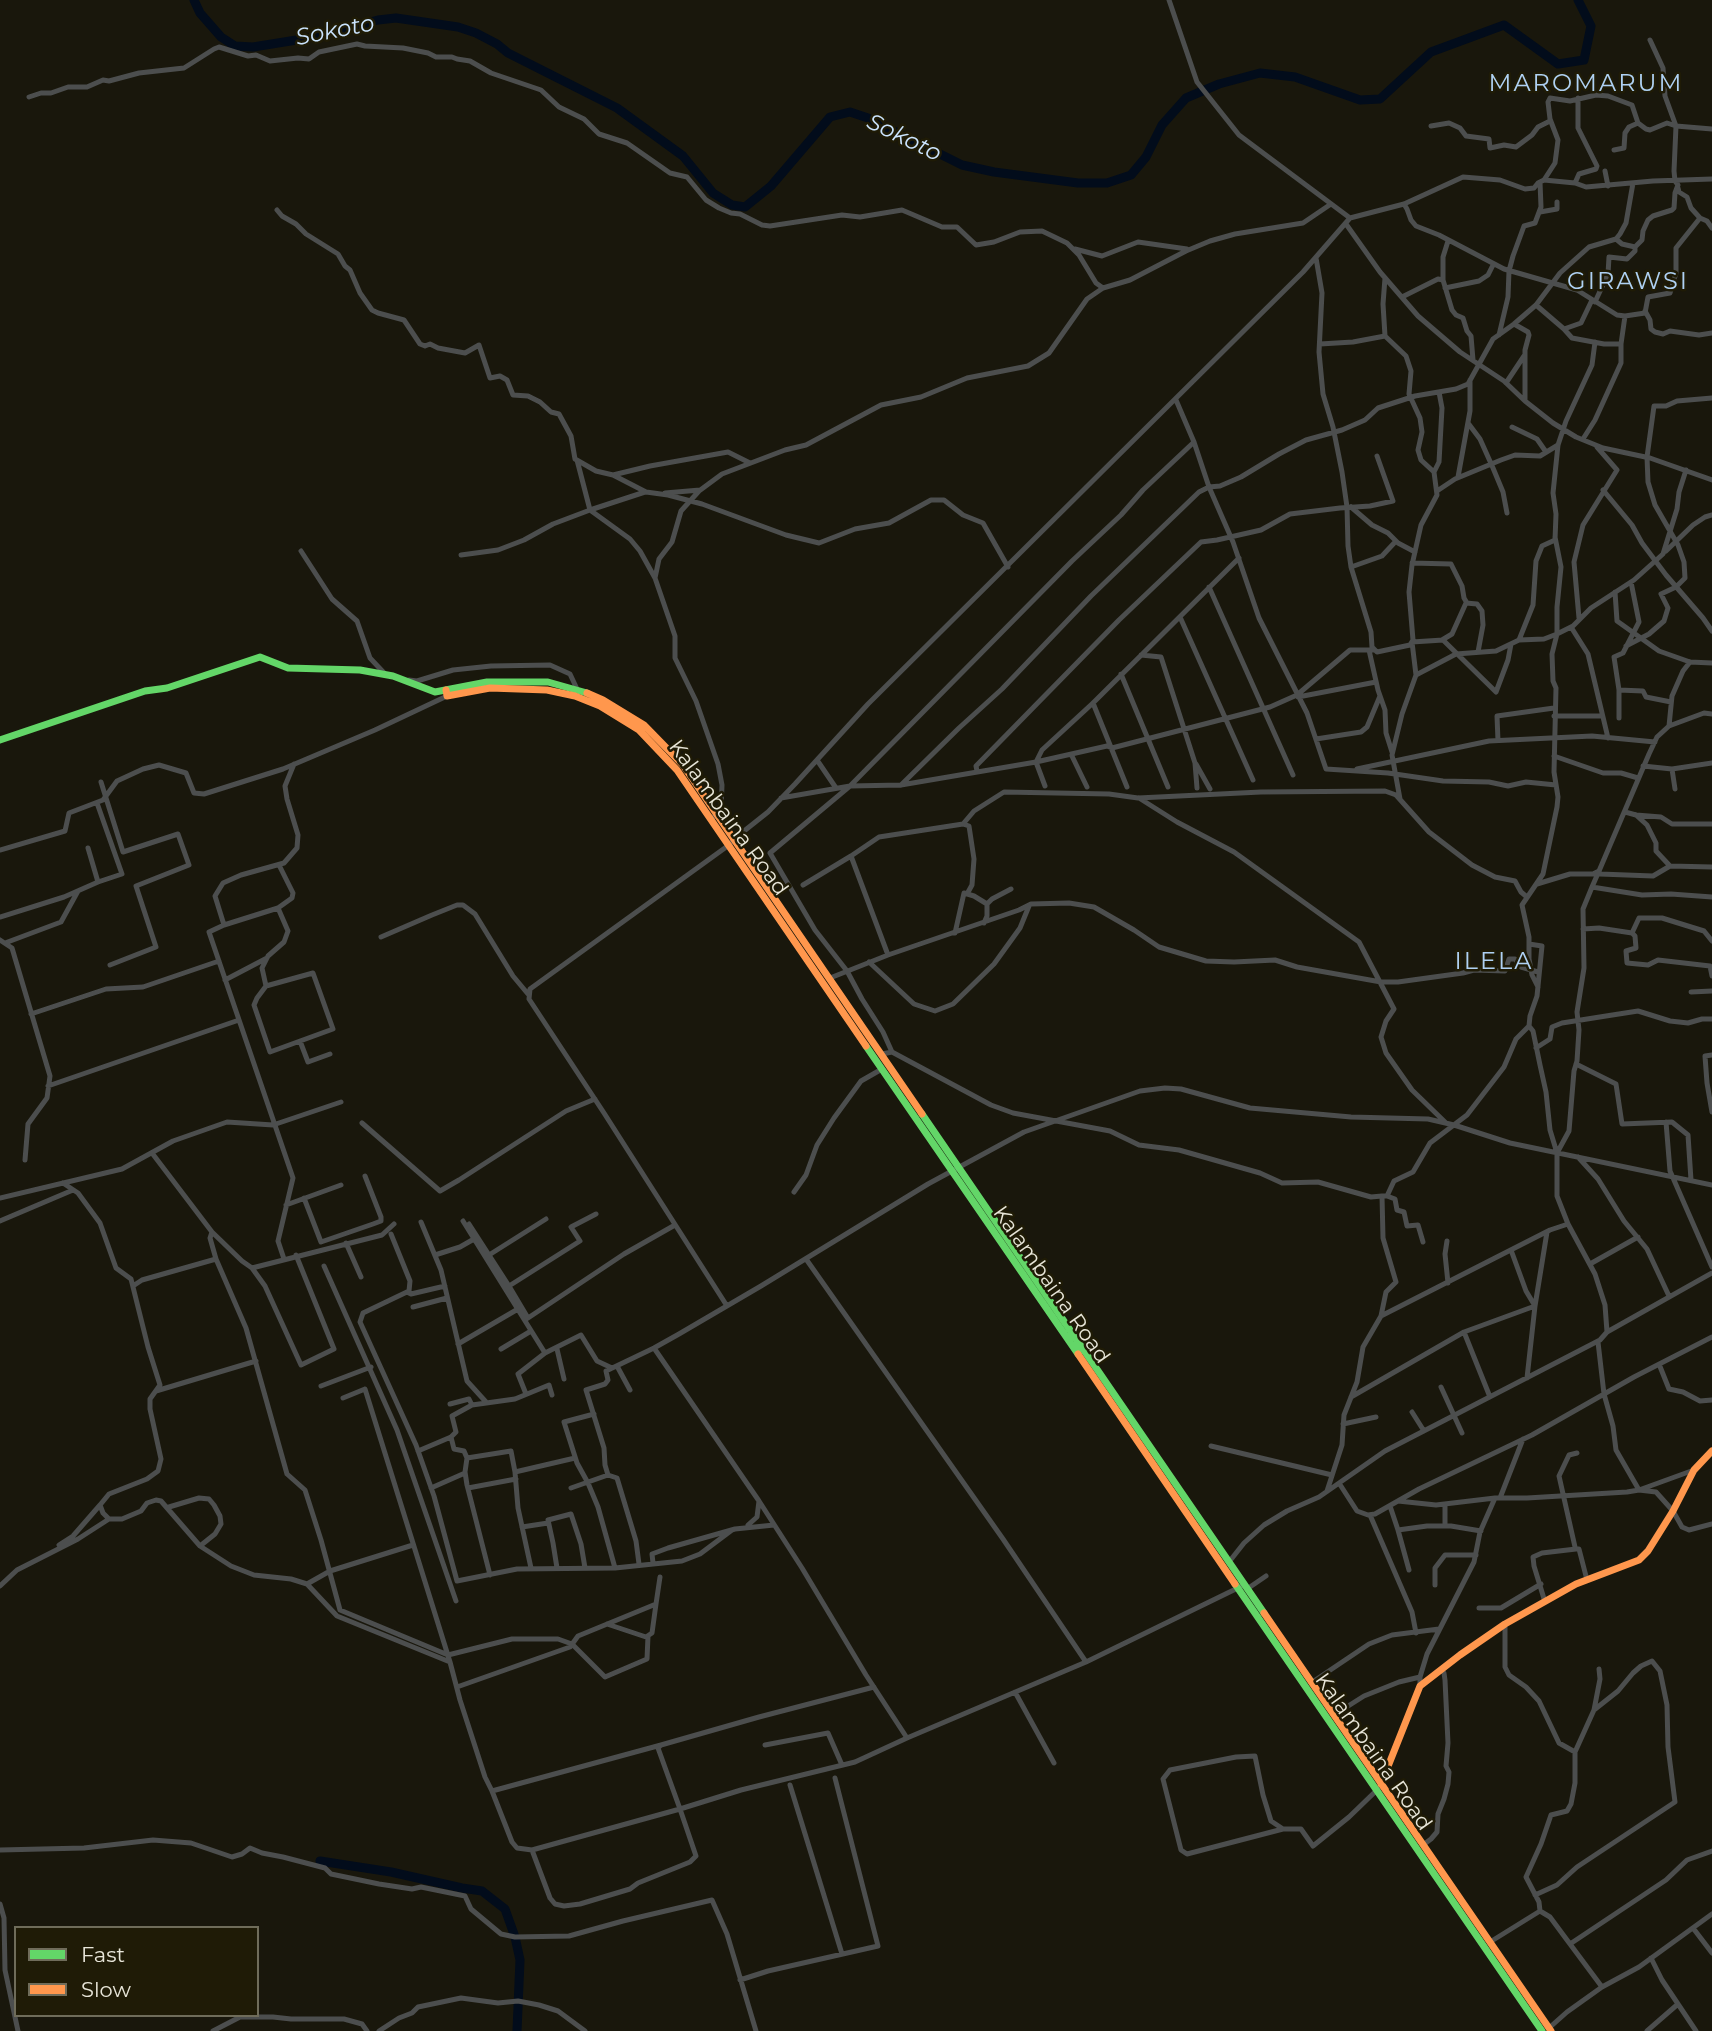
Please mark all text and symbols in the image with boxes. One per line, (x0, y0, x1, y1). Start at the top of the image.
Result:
water label: Sokoto (293, 10, 377, 52)
district label: MAROMARUM (1490, 70, 1682, 98)
water label: Sokoto (862, 108, 946, 168)
district label: GIRAWSI (1568, 268, 1688, 296)
street label: Kalambaina Road (663, 735, 793, 901)
district label: ILELA (1455, 948, 1533, 976)
street label: Kalambaina Road (987, 1201, 1115, 1369)
street label: Kalambaina Road (1309, 1668, 1437, 1836)
legend (14, 1926, 259, 2017)
text: Fast (81, 1942, 125, 1967)
text: Slow (81, 1977, 131, 2002)

